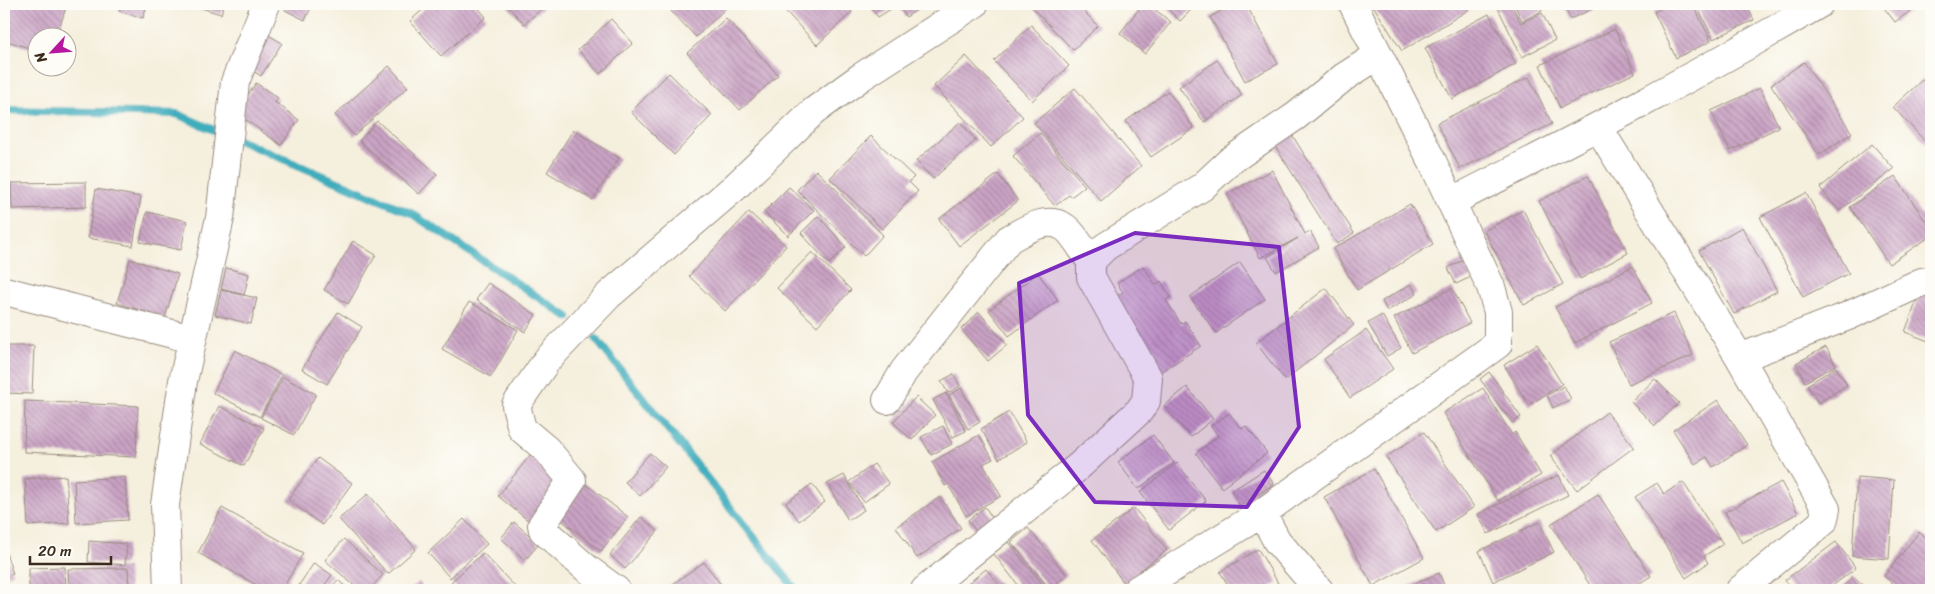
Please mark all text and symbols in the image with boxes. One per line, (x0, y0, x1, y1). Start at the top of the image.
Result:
north arrow (28, 28, 78, 78)
text: N (27, 47, 55, 68)
scale bar (30, 534, 111, 566)
text: 20 m (38, 538, 72, 564)

